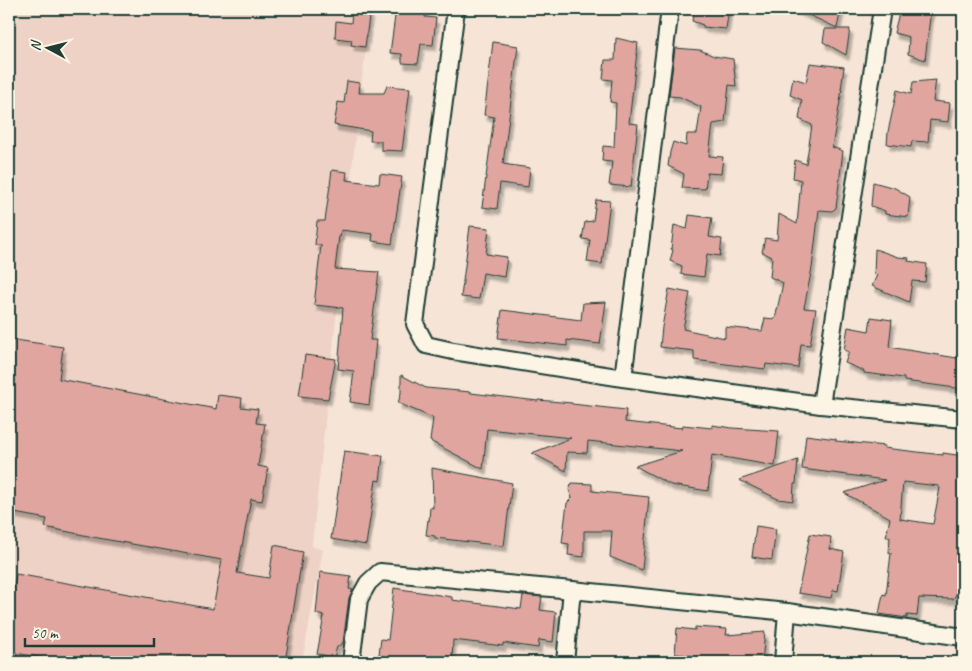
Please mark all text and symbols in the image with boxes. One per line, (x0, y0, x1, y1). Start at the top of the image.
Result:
north arrow (22, 22, 72, 72)
text: N (27, 39, 45, 52)
scale bar (25, 616, 154, 648)
text: 50 m (32, 624, 59, 643)

